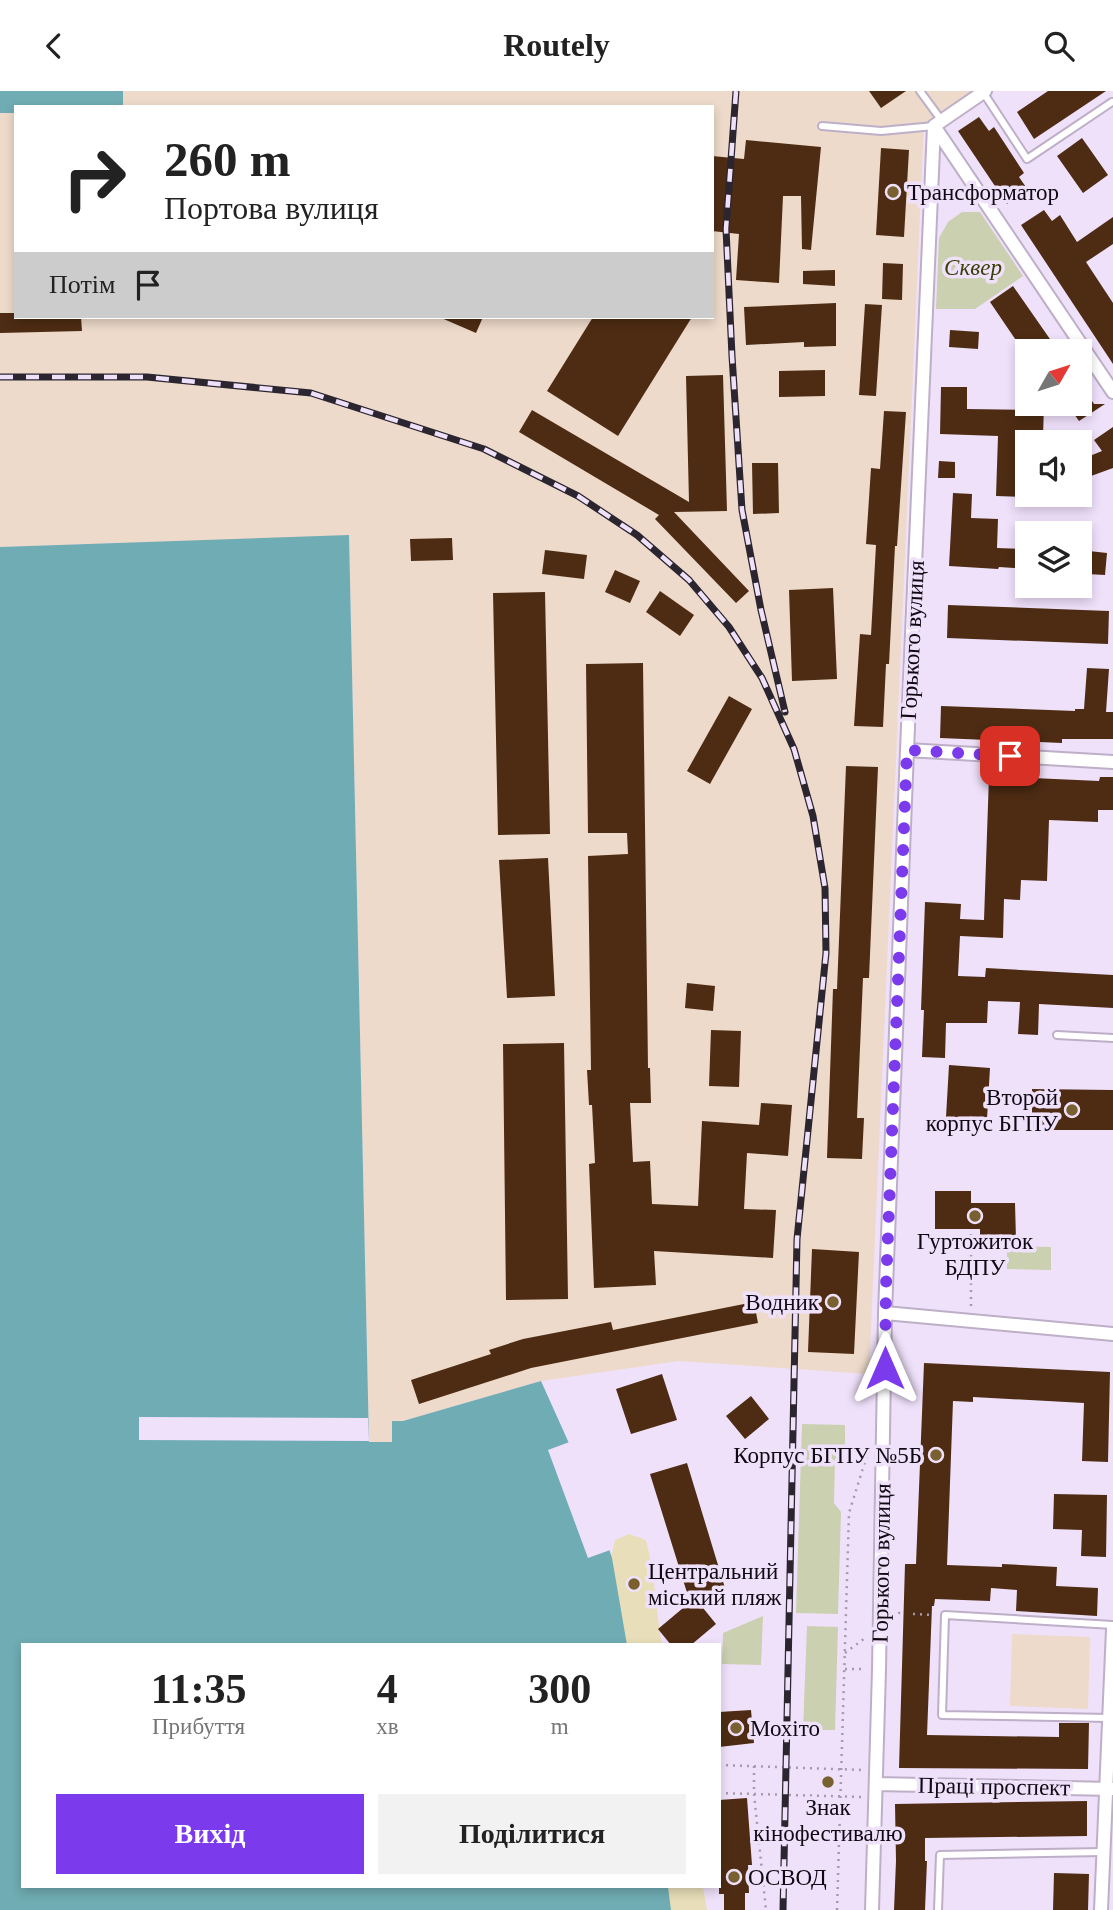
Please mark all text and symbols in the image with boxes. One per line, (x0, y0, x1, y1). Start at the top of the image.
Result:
icon: back (35, 27, 73, 65)
text: Routely (503, 27, 610, 63)
icon: search (1040, 27, 1078, 65)
text: 260 m (164, 132, 291, 187)
icon: right (49, 133, 140, 224)
place label: Трансформатор (907, 180, 1059, 205)
marker: Трансформатор (885, 184, 901, 200)
text: Портова вулиця (164, 190, 379, 226)
park label: Сквер (944, 255, 1002, 280)
icon: arrive (129, 266, 167, 304)
text: Потім (49, 270, 115, 299)
north arrow (1015, 339, 1092, 417)
map controls (1015, 339, 1092, 598)
button: sound (1015, 430, 1092, 507)
button: layers (1015, 521, 1092, 598)
street label: Горького вулиця (896, 559, 929, 720)
pin (980, 726, 1040, 786)
icon: arrive (991, 737, 1029, 775)
place label: Второй корпус БГПУ (926, 1085, 1059, 1136)
marker: Второй корпус БГПУ (1064, 1102, 1080, 1118)
marker: Гуртожиток БДПУ (967, 1208, 983, 1224)
place label: Гуртожиток БДПУ (917, 1229, 1034, 1280)
place label: Водник (745, 1290, 820, 1315)
marker: Водник (825, 1294, 841, 1310)
position arrow (848, 1331, 922, 1405)
place label: Корпус БГПУ №5Б (733, 1443, 922, 1468)
marker: Корпус БГПУ №5Б (928, 1447, 944, 1463)
street label: Горького вулиця (868, 1483, 895, 1643)
place label: Центральний міський пляж (648, 1559, 782, 1610)
marker: Центральний міський пляж (626, 1576, 642, 1592)
text: 11:35 (151, 1666, 246, 1712)
text: 4 (377, 1666, 398, 1712)
text: 300 (528, 1666, 591, 1712)
text: Прибуття (152, 1714, 245, 1739)
text: хв (376, 1714, 399, 1739)
text: m (551, 1714, 569, 1739)
place label: Мохіто (750, 1716, 820, 1741)
marker: Мохіто (728, 1720, 744, 1736)
street label: Праці проспект (918, 1773, 1070, 1800)
marker: Знак кінофестивалю (820, 1774, 836, 1790)
button: Вихід (56, 1794, 364, 1874)
button: Поділитися (378, 1794, 686, 1874)
place label: Знак кінофестивалю (753, 1795, 903, 1846)
place label: ОСВОД (748, 1865, 827, 1890)
marker: ОСВОД (726, 1869, 742, 1885)

